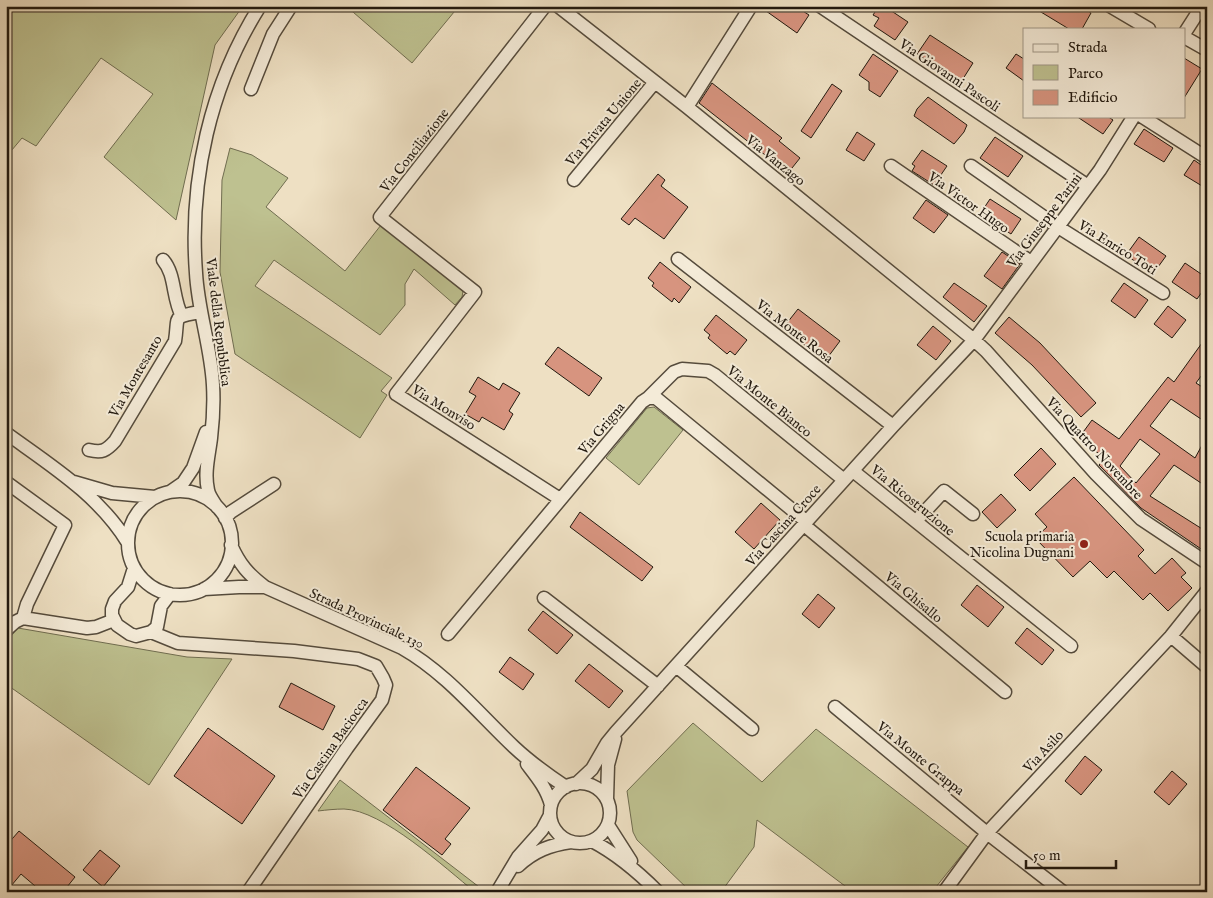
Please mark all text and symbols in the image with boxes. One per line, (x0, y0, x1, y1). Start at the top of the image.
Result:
legend (1023, 28, 1186, 118)
street label: Via Giovanni Pascoli (895, 35, 1004, 116)
text: Strada (1068, 38, 1108, 57)
text: Parco (1068, 64, 1103, 83)
street label: Via Privata Unione (561, 75, 646, 171)
text: Edificio (1068, 88, 1118, 107)
street label: Via Conciliazione (376, 104, 454, 197)
street label: Via Vanzago (741, 131, 809, 191)
street label: Via Victor Hugo (923, 167, 1013, 238)
street label: Via Giuseppe Parini (1003, 169, 1087, 272)
street label: Via Enrico Toti (1074, 216, 1160, 279)
street label: Viale della Repubblica (201, 256, 235, 388)
street label: Via Monte Rosa (751, 295, 837, 368)
street label: Via Montesanto (105, 332, 167, 422)
street label: Via Monte Bianco (722, 361, 816, 442)
street label: Via Monviso (407, 381, 479, 435)
street label: Via Quattro Novembre (1041, 393, 1147, 504)
street label: Via Grigna (574, 398, 630, 459)
street label: Via Ricostruzione (866, 461, 959, 541)
street label: Via Cascina Croce (741, 480, 826, 571)
place label: Scuola primaria Nicolina Dugnani (970, 528, 1075, 562)
marker: Scuola primaria Nicolina Dugnani (1078, 538, 1090, 550)
street label: Via Ghisallo (880, 568, 946, 628)
street label: Strada Provinciale 130 (306, 585, 427, 653)
street label: Via Cascina Baciocca (288, 694, 373, 804)
street label: Via Monte Grappa (872, 717, 969, 800)
street label: Via Asilo (1019, 726, 1068, 777)
scale bar (1026, 838, 1116, 870)
text: 50 m (1033, 846, 1061, 865)

